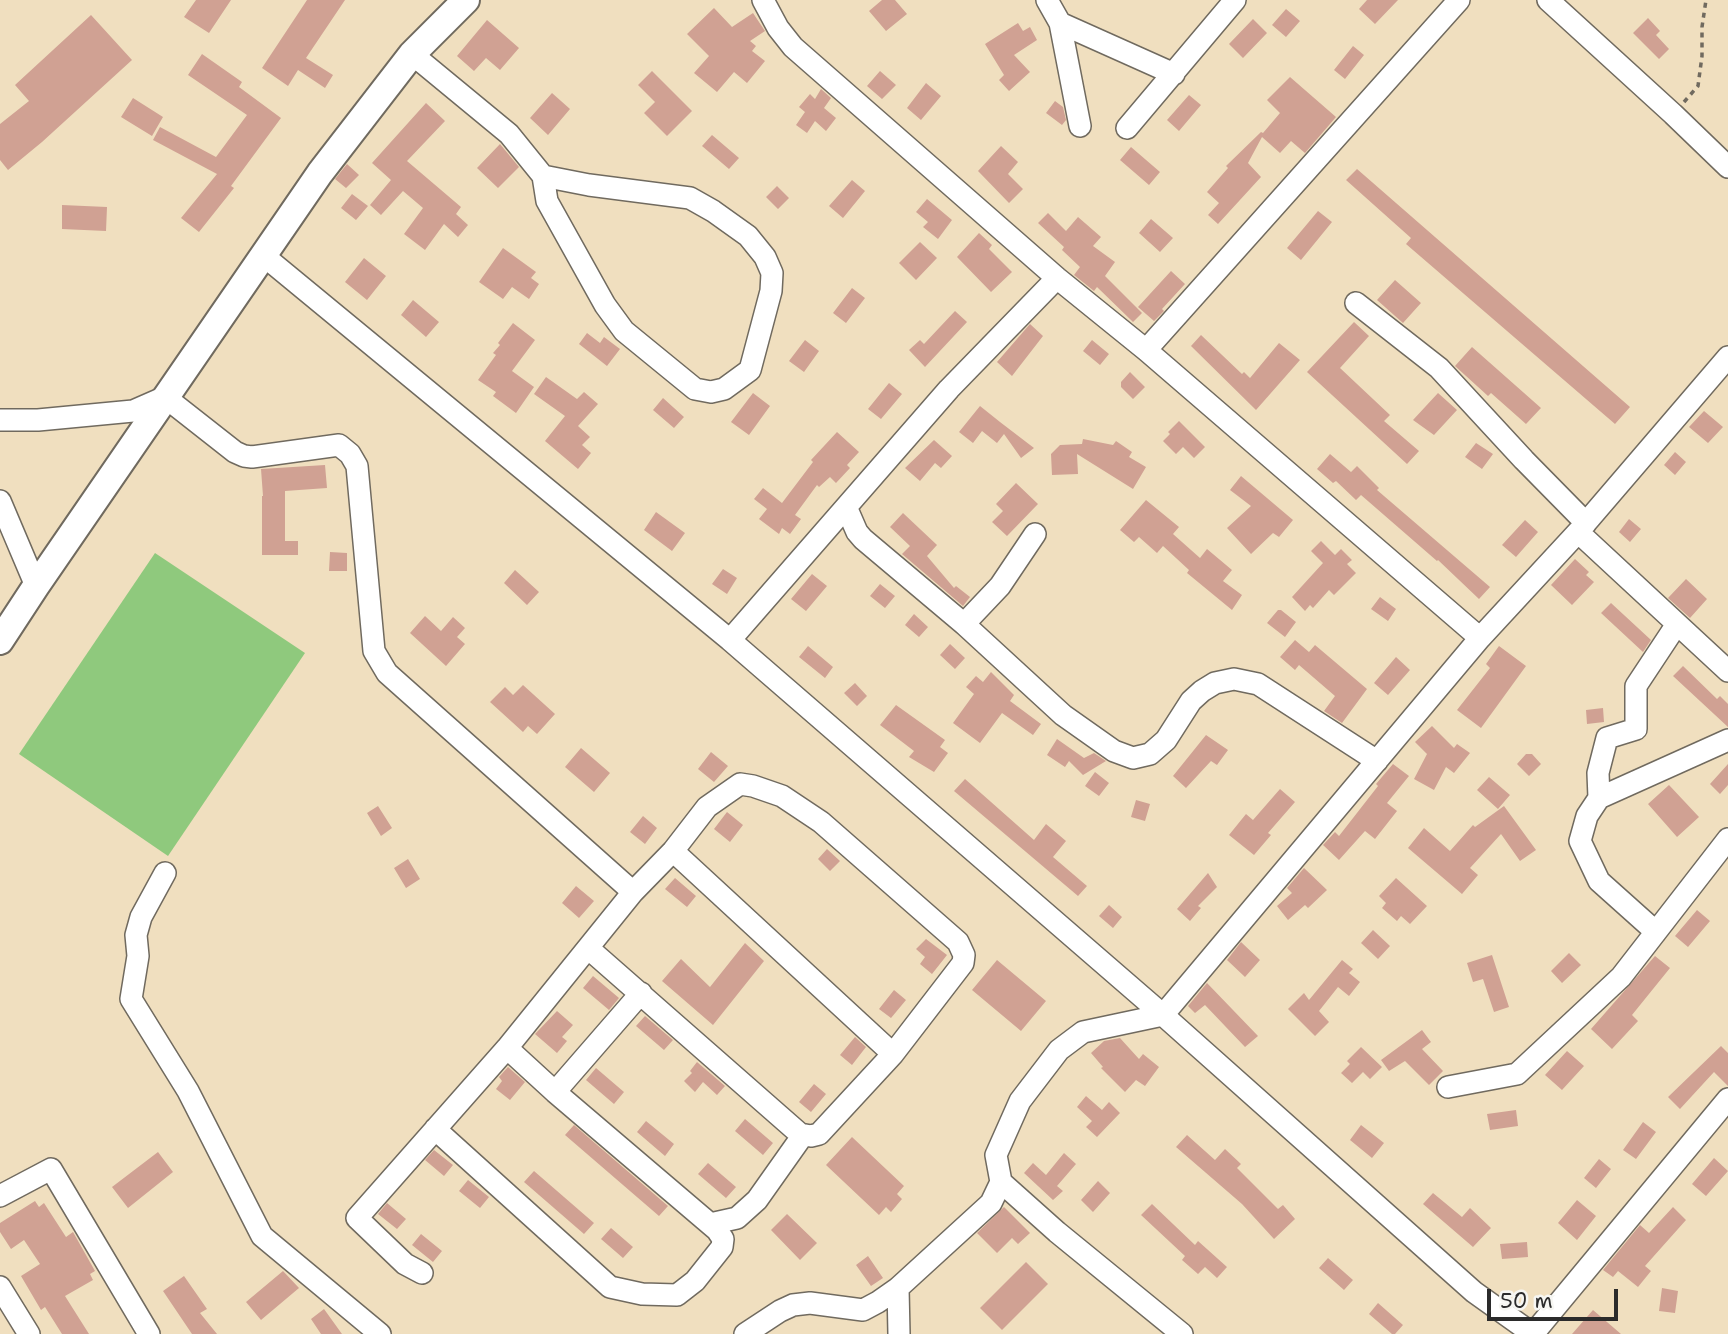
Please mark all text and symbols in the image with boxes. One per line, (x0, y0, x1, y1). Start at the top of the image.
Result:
scale bar (1490, 1274, 1621, 1318)
text: 50 m (1500, 1287, 1553, 1315)

